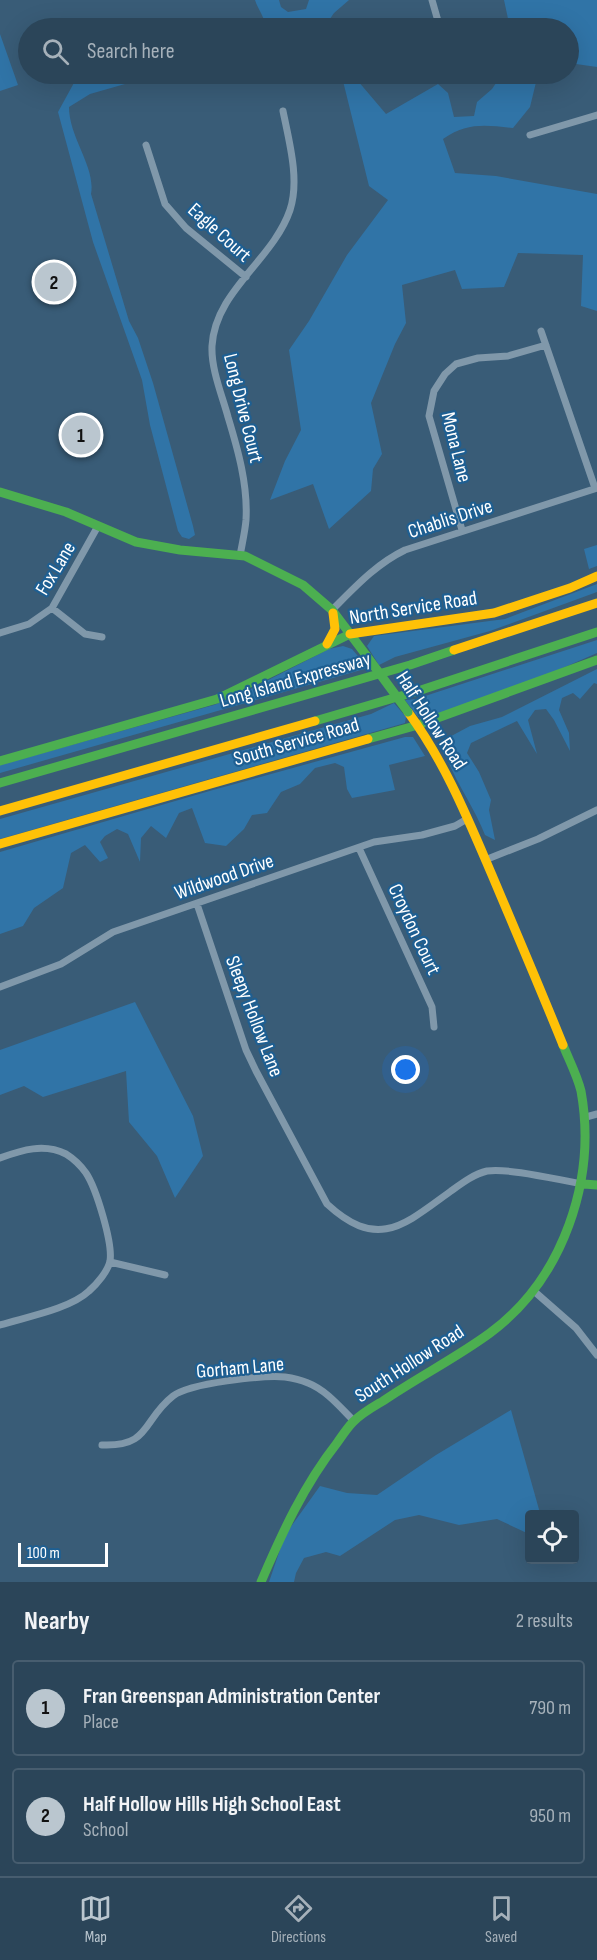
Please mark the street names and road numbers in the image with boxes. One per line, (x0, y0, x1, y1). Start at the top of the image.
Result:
street label: Eagle Court (183, 198, 256, 267)
street label: Long Drive Court (218, 351, 268, 465)
street label: Mona Lane (436, 410, 476, 485)
street label: Chablis Drive (405, 494, 496, 544)
street label: Fox Lane (31, 538, 81, 599)
street label: North Service Road (348, 586, 479, 630)
street label: Long Island Expressway (217, 647, 374, 713)
street label: Half Hollow Road (390, 667, 472, 774)
street label: South Service Road (231, 713, 362, 771)
street label: Wildwood Drive (172, 849, 277, 905)
street label: Croydon Court (383, 880, 446, 979)
street label: Sleepy Hollow Lane (220, 952, 288, 1080)
street label: South Hollow Road (351, 1320, 468, 1408)
street label: Gorham Lane (195, 1352, 285, 1384)

